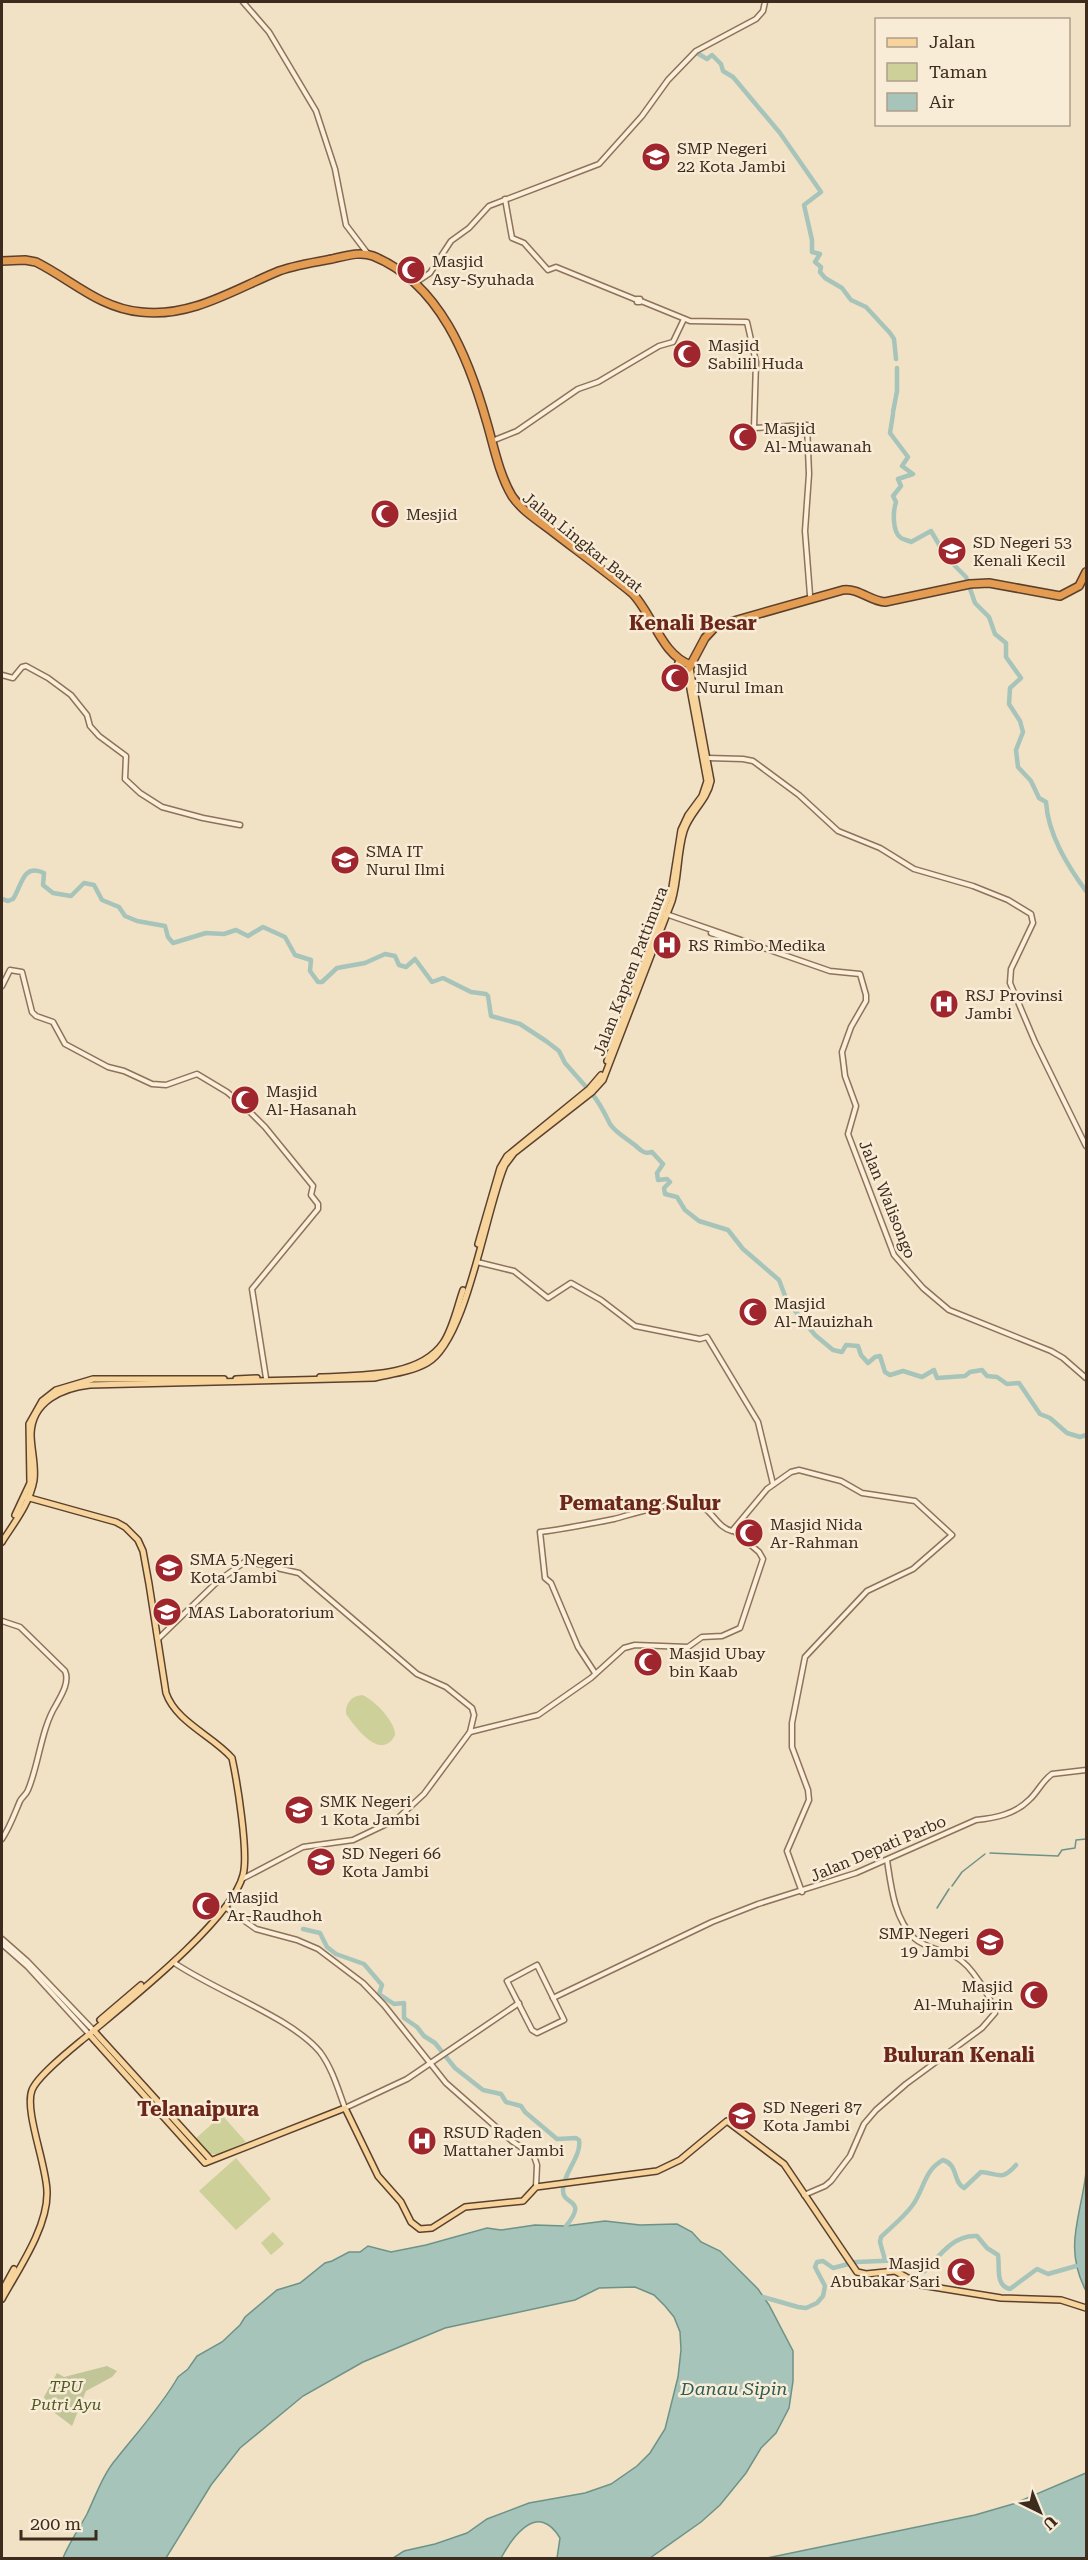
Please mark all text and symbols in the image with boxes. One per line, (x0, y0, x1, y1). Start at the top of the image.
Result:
legend (875, 18, 1070, 126)
text: Jalan (929, 31, 976, 52)
text: Taman (929, 61, 988, 82)
text: Air (929, 91, 955, 112)
place label: SMP Negeri 22 Kota Jambi (677, 139, 786, 176)
school or university icon: SMP Negeri 22 Kota Jambi (640, 141, 672, 173)
place label: Masjid Asy-Syuhada (432, 252, 534, 289)
mosque icon: Masjid Asy-Syuhada (395, 254, 427, 286)
place label: Masjid Sabilil Huda (708, 336, 804, 373)
mosque icon: Masjid Sabilil Huda (671, 338, 703, 370)
place label: Masjid Al-Muawanah (764, 419, 872, 456)
mosque icon: Masjid Al-Muawanah (727, 421, 759, 453)
street label: Jalan Lingkar Barat (519, 488, 646, 597)
mosque icon: Mesjid (369, 498, 401, 530)
place label: Mesjid (406, 505, 458, 524)
place label: SD Negeri 53 Kenali Kecil (973, 533, 1072, 570)
school or university icon: SD Negeri 53 Kenali Kecil (936, 535, 968, 567)
district label: Kenali Besar (629, 611, 757, 635)
place label: Masjid Nurul Iman (696, 660, 784, 697)
mosque icon: Masjid Nurul Iman (659, 662, 691, 694)
place label: SMA IT Nurul Ilmi (366, 842, 445, 879)
school or university icon: SMA IT Nurul Ilmi (329, 844, 361, 876)
street label: Jalan Kapten Pattimura (589, 884, 672, 1059)
hospital icon: RS Rimbo Medika (651, 929, 683, 961)
place label: RS Rimbo Medika (688, 936, 826, 955)
place label: RSJ Provinsi Jambi (965, 986, 1063, 1023)
hospital icon: RSJ Provinsi Jambi (928, 988, 960, 1020)
place label: Masjid Al-Hasanah (266, 1082, 357, 1119)
mosque icon: Masjid Al-Hasanah (229, 1084, 261, 1116)
street label: Jalan Walisongo (855, 1137, 920, 1261)
place label: Masjid Al-Mauizhah (774, 1294, 873, 1331)
mosque icon: Masjid Al-Mauizhah (737, 1296, 769, 1328)
district label: Pematang Sulur (559, 1491, 721, 1515)
place label: Masjid Nida Ar-Rahman (770, 1515, 863, 1552)
mosque icon: Masjid Nida Ar-Rahman (733, 1517, 765, 1549)
place label: SMA 5 Negeri Kota Jambi (190, 1550, 294, 1587)
school or university icon: SMA 5 Negeri Kota Jambi (153, 1552, 185, 1584)
school or university icon: MAS Laboratorium (151, 1596, 183, 1628)
place label: MAS Laboratorium (188, 1603, 335, 1622)
place label: Masjid Ubay bin Kaab (669, 1644, 766, 1681)
mosque icon: Masjid Ubay bin Kaab (632, 1646, 664, 1678)
place label: SMK Negeri 1 Kota Jambi (320, 1792, 420, 1829)
school or university icon: SMK Negeri 1 Kota Jambi (283, 1794, 315, 1826)
street label: Jalan Depati Parbo (807, 1811, 949, 1886)
place label: SD Negeri 66 Kota Jambi (342, 1844, 441, 1881)
school or university icon: SD Negeri 66 Kota Jambi (305, 1846, 337, 1878)
place label: Masjid Ar-Raudhoh (227, 1888, 322, 1925)
mosque icon: Masjid Ar-Raudhoh (190, 1890, 222, 1922)
place label: SMP Negeri 19 Jambi (879, 1924, 969, 1961)
school or university icon: SMP Negeri 19 Jambi (974, 1926, 1006, 1958)
place label: Masjid Al-Muhajirin (914, 1977, 1013, 2014)
mosque icon: Masjid Al-Muhajirin (1018, 1979, 1050, 2011)
district label: Buluran Kenali (883, 2043, 1035, 2067)
district label: Telanaipura (137, 2097, 259, 2121)
place label: SD Negeri 87 Kota Jambi (763, 2098, 862, 2135)
school or university icon: SD Negeri 87 Kota Jambi (726, 2100, 758, 2132)
place label: RSUD Raden Mattaher Jambi (443, 2123, 564, 2160)
hospital icon: RSUD Raden Mattaher Jambi (406, 2125, 438, 2157)
place label: Masjid Abubakar Sari (830, 2254, 940, 2291)
mosque icon: Masjid Abubakar Sari (945, 2256, 977, 2288)
park label: TPU Putri Ayu (30, 2377, 101, 2414)
water label: Danau Sipin (680, 2378, 787, 2399)
north arrow (1010, 2482, 1070, 2542)
scale bar (21, 2503, 96, 2541)
text: U (1039, 2511, 1061, 2534)
text: 200 m (30, 2513, 81, 2534)

